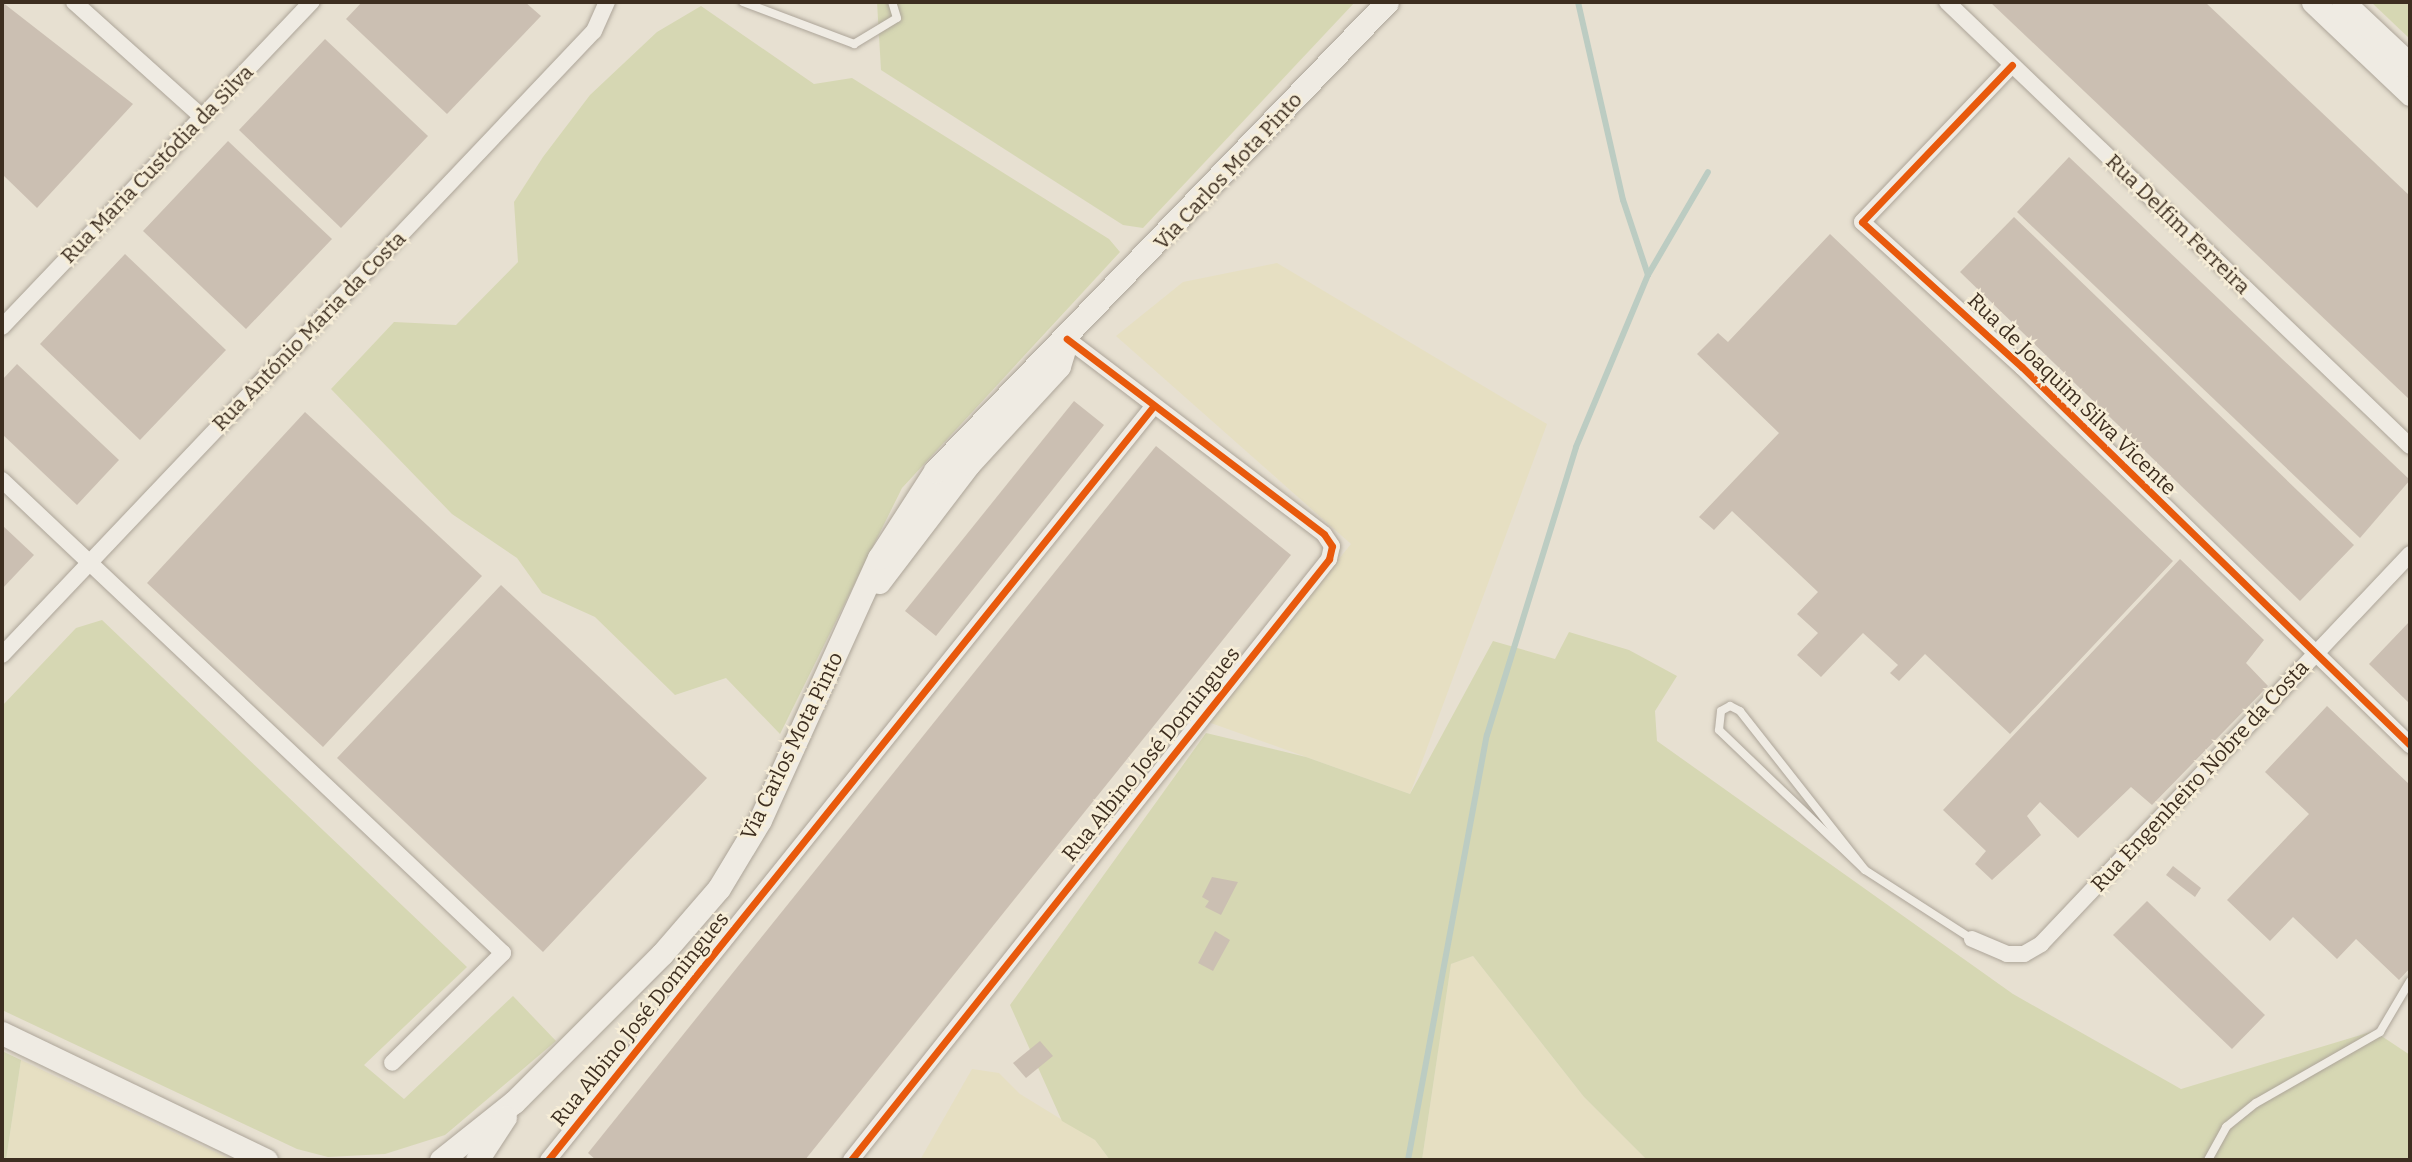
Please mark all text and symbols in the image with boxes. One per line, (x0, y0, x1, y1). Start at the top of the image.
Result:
street label: Rua Maria Custódia da Silva (56, 60, 258, 268)
street label: Via Carlos Mota Pinto (1149, 87, 1307, 255)
street label: Rua Delfim Ferreira (2101, 149, 2255, 299)
street label: Rua António Maria da Costa (207, 226, 411, 436)
street label: Rua de Joaquim Silva Vicente (1962, 288, 2182, 500)
street label: Rua Albino José Domingues (1057, 642, 1245, 866)
street label: Via Carlos Mota Pinto (736, 648, 848, 844)
street label: Rua Engenheiro Nobre da Costa (2086, 655, 2314, 897)
street label: Rua Albino José Domingues (546, 907, 734, 1131)

